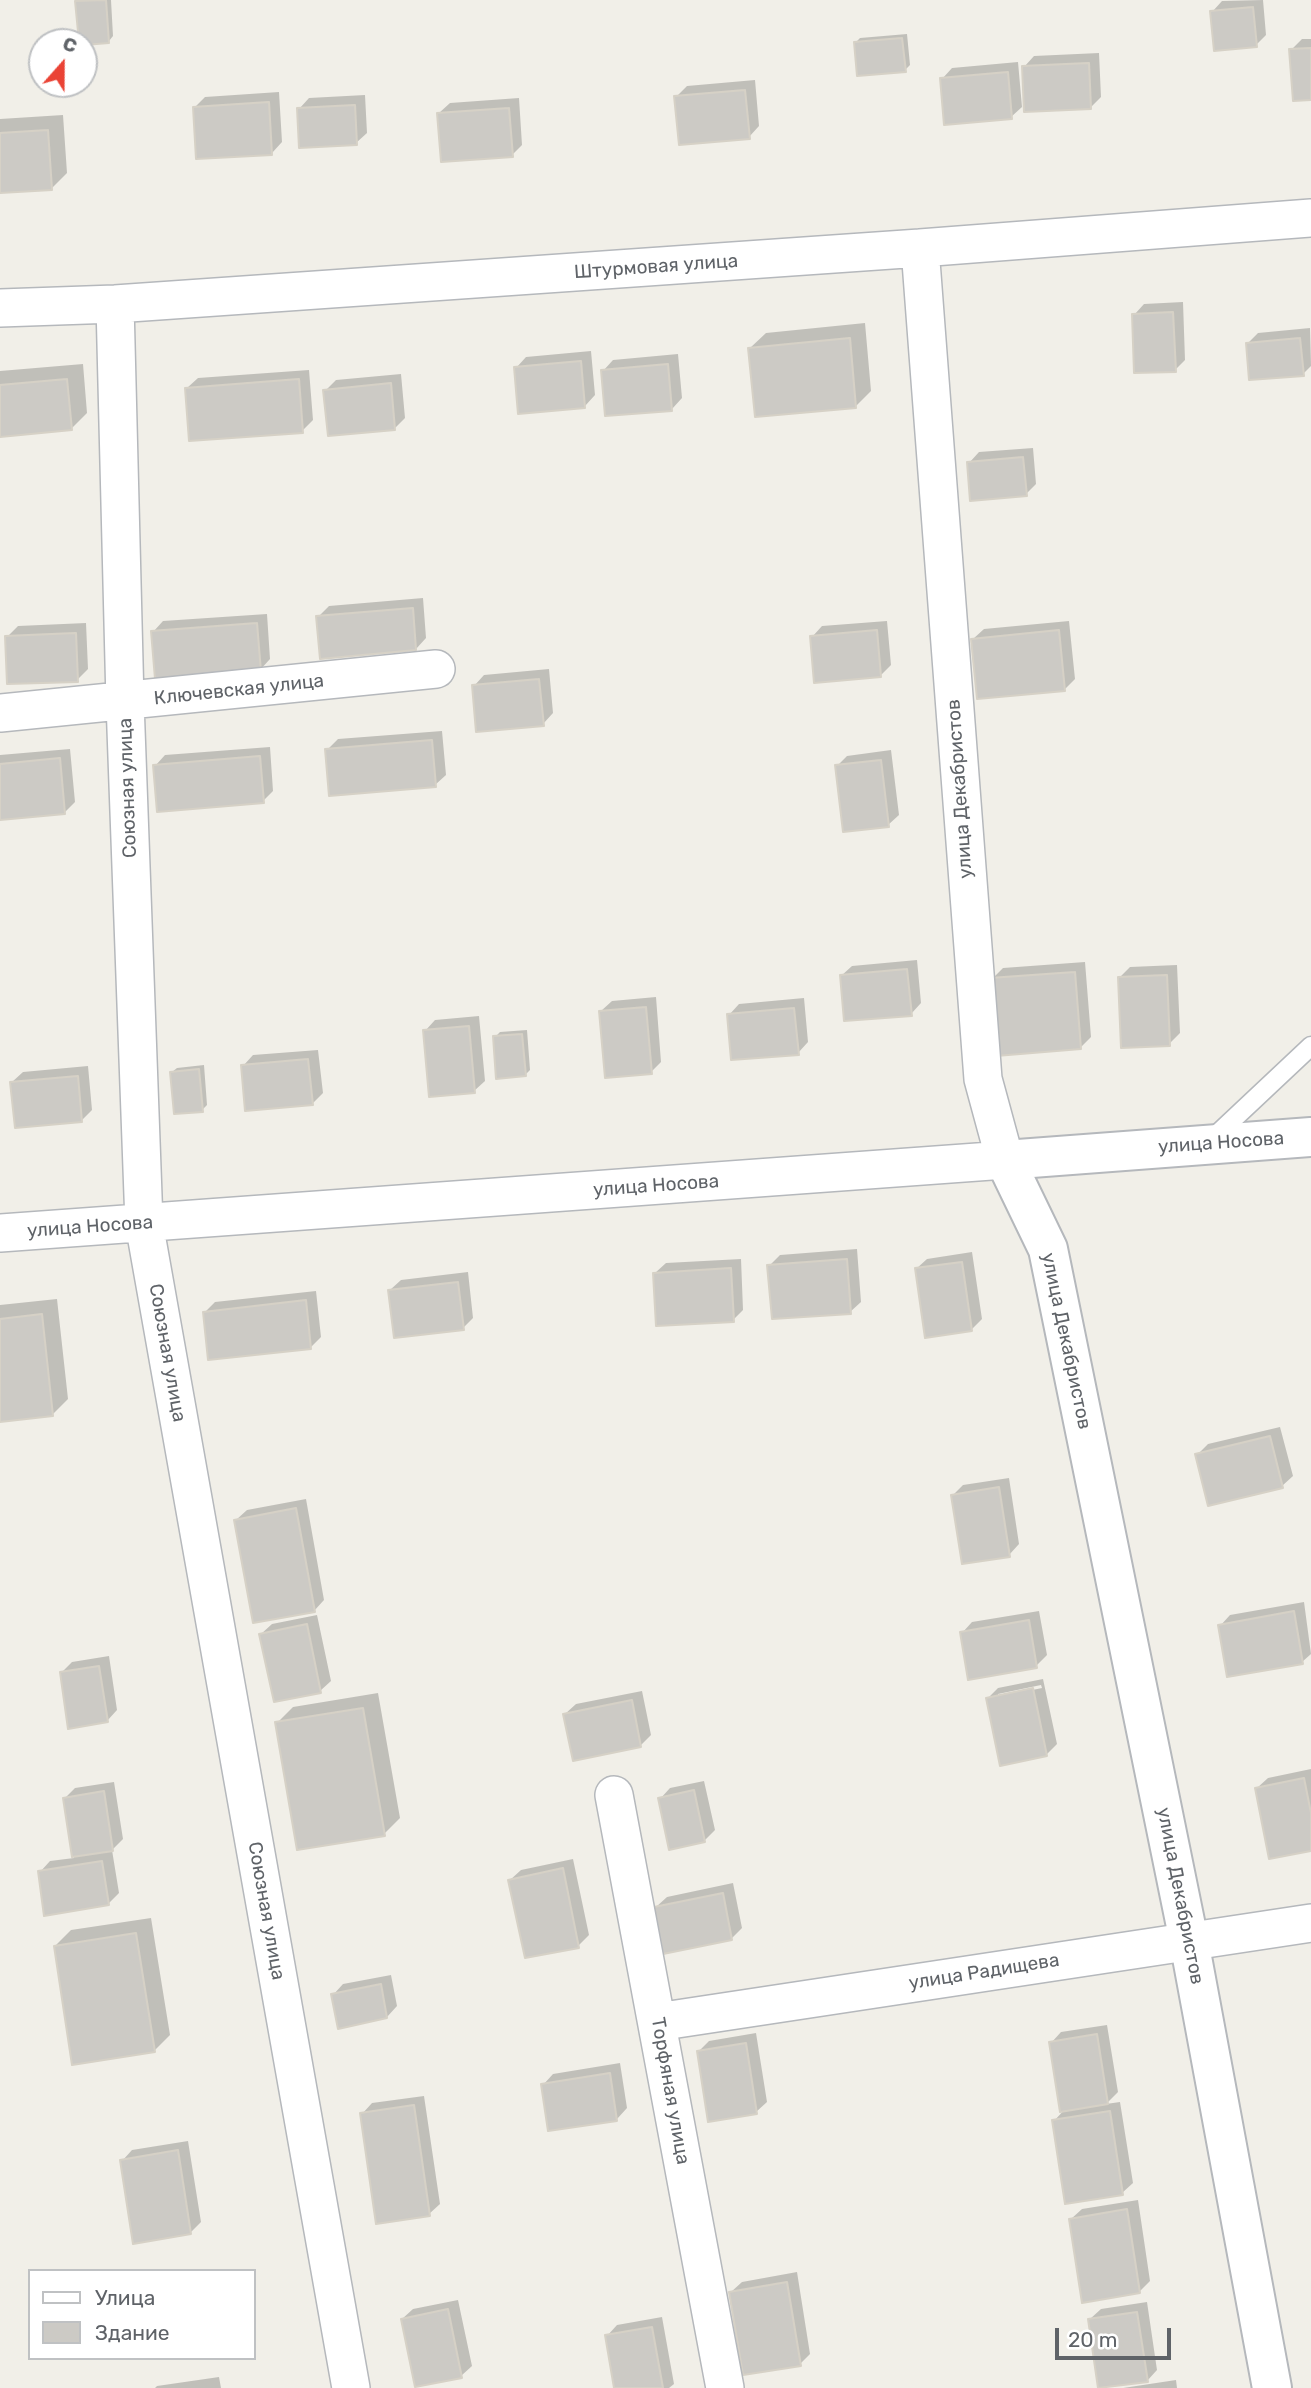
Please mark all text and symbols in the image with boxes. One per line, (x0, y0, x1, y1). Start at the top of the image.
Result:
north arrow (28, 28, 98, 98)
text: С (60, 32, 80, 58)
street label: Штурмовая улица (573, 250, 739, 284)
street label: Ключевская улица (153, 670, 325, 710)
street label: улица Декабристов (942, 699, 978, 879)
street label: Союзная улица (114, 718, 142, 858)
street label: улица Носова (1157, 1127, 1285, 1159)
street label: улица Носова (592, 1170, 720, 1202)
street label: улица Носова (26, 1211, 154, 1243)
street label: улица Декабристов (1036, 1251, 1096, 1431)
street label: Союзная улица (144, 1282, 190, 1424)
street label: улица Декабристов (1152, 1806, 1208, 1986)
street label: Союзная улица (243, 1840, 289, 1982)
street label: улица Радищева (907, 1949, 1061, 1995)
street label: Торфяная улица (646, 2016, 694, 2166)
legend (28, 2269, 256, 2360)
text: Улица (95, 2285, 155, 2310)
scale bar (1059, 2314, 1174, 2358)
text: Здание (95, 2320, 170, 2345)
text: 20 m (1068, 2327, 1117, 2352)

